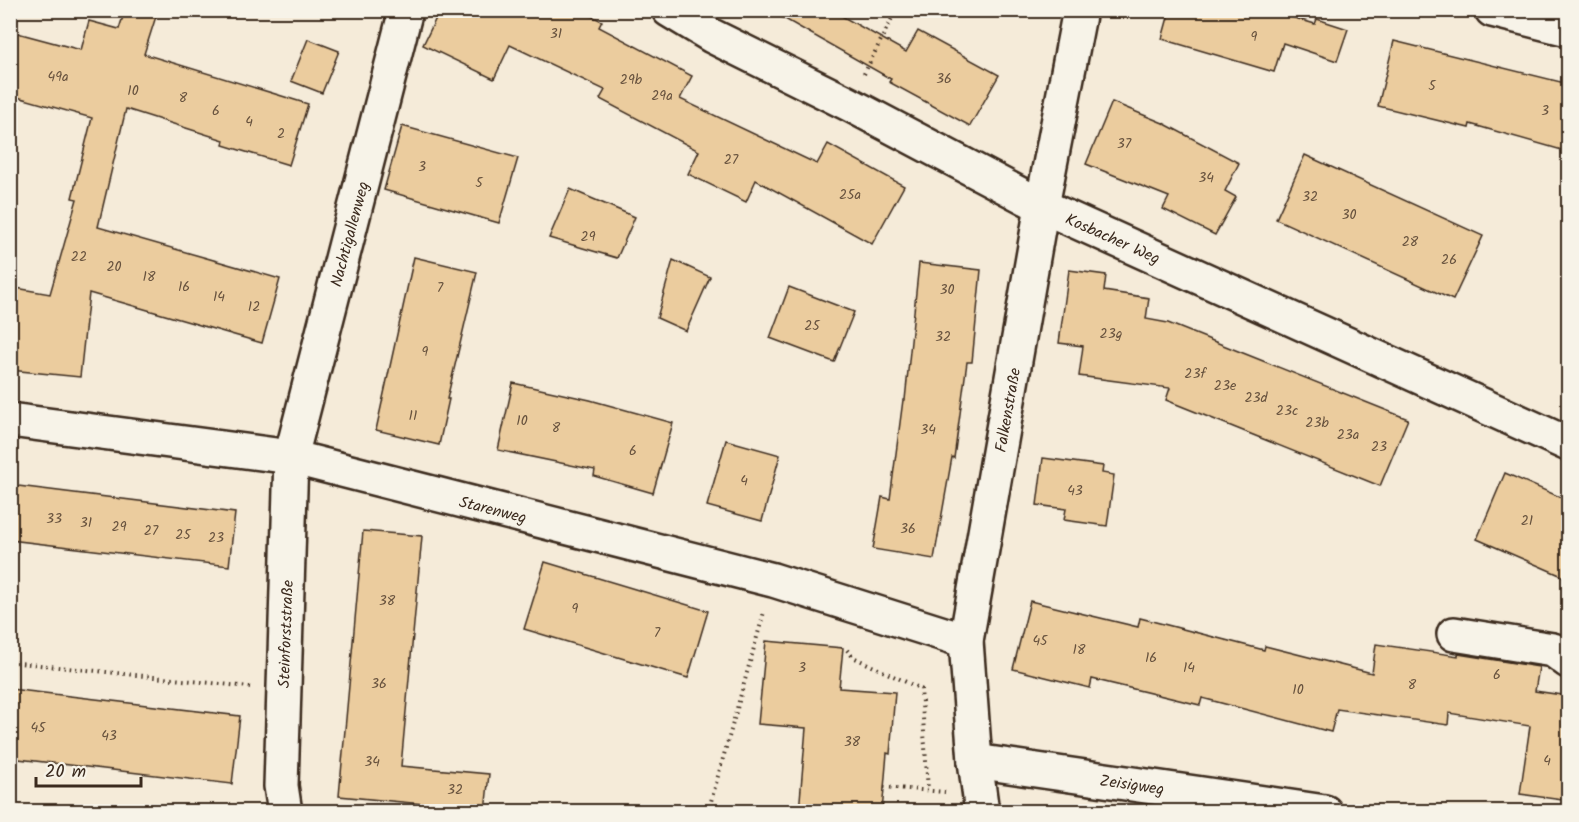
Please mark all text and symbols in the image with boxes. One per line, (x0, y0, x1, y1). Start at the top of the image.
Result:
house number: 31 (550, 23, 562, 45)
house number: 9 (1251, 26, 1258, 48)
house number: 49a (47, 66, 69, 88)
house number: 36 (936, 68, 952, 90)
house number: 29b (620, 69, 643, 91)
house number: 5 (1428, 75, 1437, 97)
house number: 10 (127, 80, 139, 102)
house number: 29a (651, 85, 673, 107)
house number: 8 (179, 87, 188, 109)
house number: 6 (212, 100, 220, 122)
house number: 3 (1541, 100, 1549, 122)
house number: 4 (245, 111, 253, 133)
house number: 2 (277, 123, 285, 145)
house number: 37 (1117, 133, 1132, 155)
house number: 27 (724, 149, 739, 171)
house number: 3 (418, 156, 426, 178)
house number: 34 (1198, 167, 1214, 189)
house number: 5 (475, 172, 484, 194)
street label: Nachtigallenweg (324, 179, 377, 290)
house number: 25a (839, 184, 861, 206)
house number: 32 (1302, 186, 1318, 208)
house number: 30 (1342, 204, 1357, 226)
street label: Kosbacher Weg (1061, 207, 1164, 271)
house number: 29 (581, 226, 596, 248)
house number: 28 (1402, 231, 1419, 253)
house number: 22 (71, 246, 87, 268)
house number: 26 (1441, 249, 1457, 271)
house number: 20 (106, 256, 122, 278)
house number: 18 (143, 266, 156, 288)
house number: 16 (178, 276, 190, 298)
house number: 7 (437, 277, 444, 299)
house number: 30 (940, 279, 955, 301)
house number: 14 (213, 286, 225, 308)
house number: 12 (248, 296, 260, 318)
house number: 25 (804, 315, 821, 337)
house number: 23g (1100, 323, 1122, 345)
house number: 32 (935, 326, 951, 348)
house number: 9 (422, 341, 429, 363)
house number: 23f (1184, 363, 1207, 385)
street label: Falkenstraße (989, 366, 1028, 454)
house number: 23e (1214, 375, 1237, 397)
house number: 23d (1244, 387, 1269, 409)
house number: 23c (1276, 400, 1298, 422)
house number: 11 (409, 405, 417, 427)
house number: 10 (516, 410, 528, 432)
house number: 23b (1305, 412, 1329, 434)
house number: 8 (552, 417, 561, 439)
house number: 34 (920, 419, 936, 441)
house number: 23a (1337, 424, 1359, 446)
house number: 23 (1371, 436, 1387, 458)
house number: 6 (629, 440, 637, 462)
house number: 4 (740, 470, 748, 492)
house number: 43 (1067, 480, 1083, 502)
street label: Starenweg (456, 490, 529, 531)
house number: 33 (46, 508, 62, 530)
house number: 21 (1521, 510, 1533, 532)
house number: 31 (80, 512, 92, 534)
house number: 29 (112, 516, 127, 538)
house number: 36 (900, 518, 916, 540)
house number: 27 (144, 520, 159, 542)
house number: 25 (175, 524, 192, 546)
house number: 23 (208, 527, 224, 549)
street label: Steinforststraße (272, 580, 301, 689)
house number: 38 (379, 590, 396, 612)
house number: 9 (572, 598, 579, 620)
house number: 7 (654, 622, 661, 644)
house number: 45 (1032, 630, 1049, 652)
house number: 18 (1073, 639, 1086, 661)
house number: 16 (1145, 647, 1157, 669)
house number: 3 (798, 657, 806, 679)
house number: 14 (1183, 657, 1195, 679)
house number: 6 (1493, 664, 1501, 686)
house number: 36 (371, 673, 387, 695)
house number: 8 (1408, 674, 1417, 696)
house number: 10 (1292, 679, 1304, 701)
house number: 45 (30, 717, 47, 739)
house number: 43 (101, 725, 117, 747)
house number: 38 (844, 731, 861, 753)
scale bar (36, 750, 141, 788)
house number: 4 (1543, 750, 1551, 772)
house number: 34 (364, 751, 380, 773)
text: 20 m (45, 758, 86, 787)
street label: Zeisigweg (1098, 769, 1166, 802)
house number: 32 (447, 779, 463, 801)

